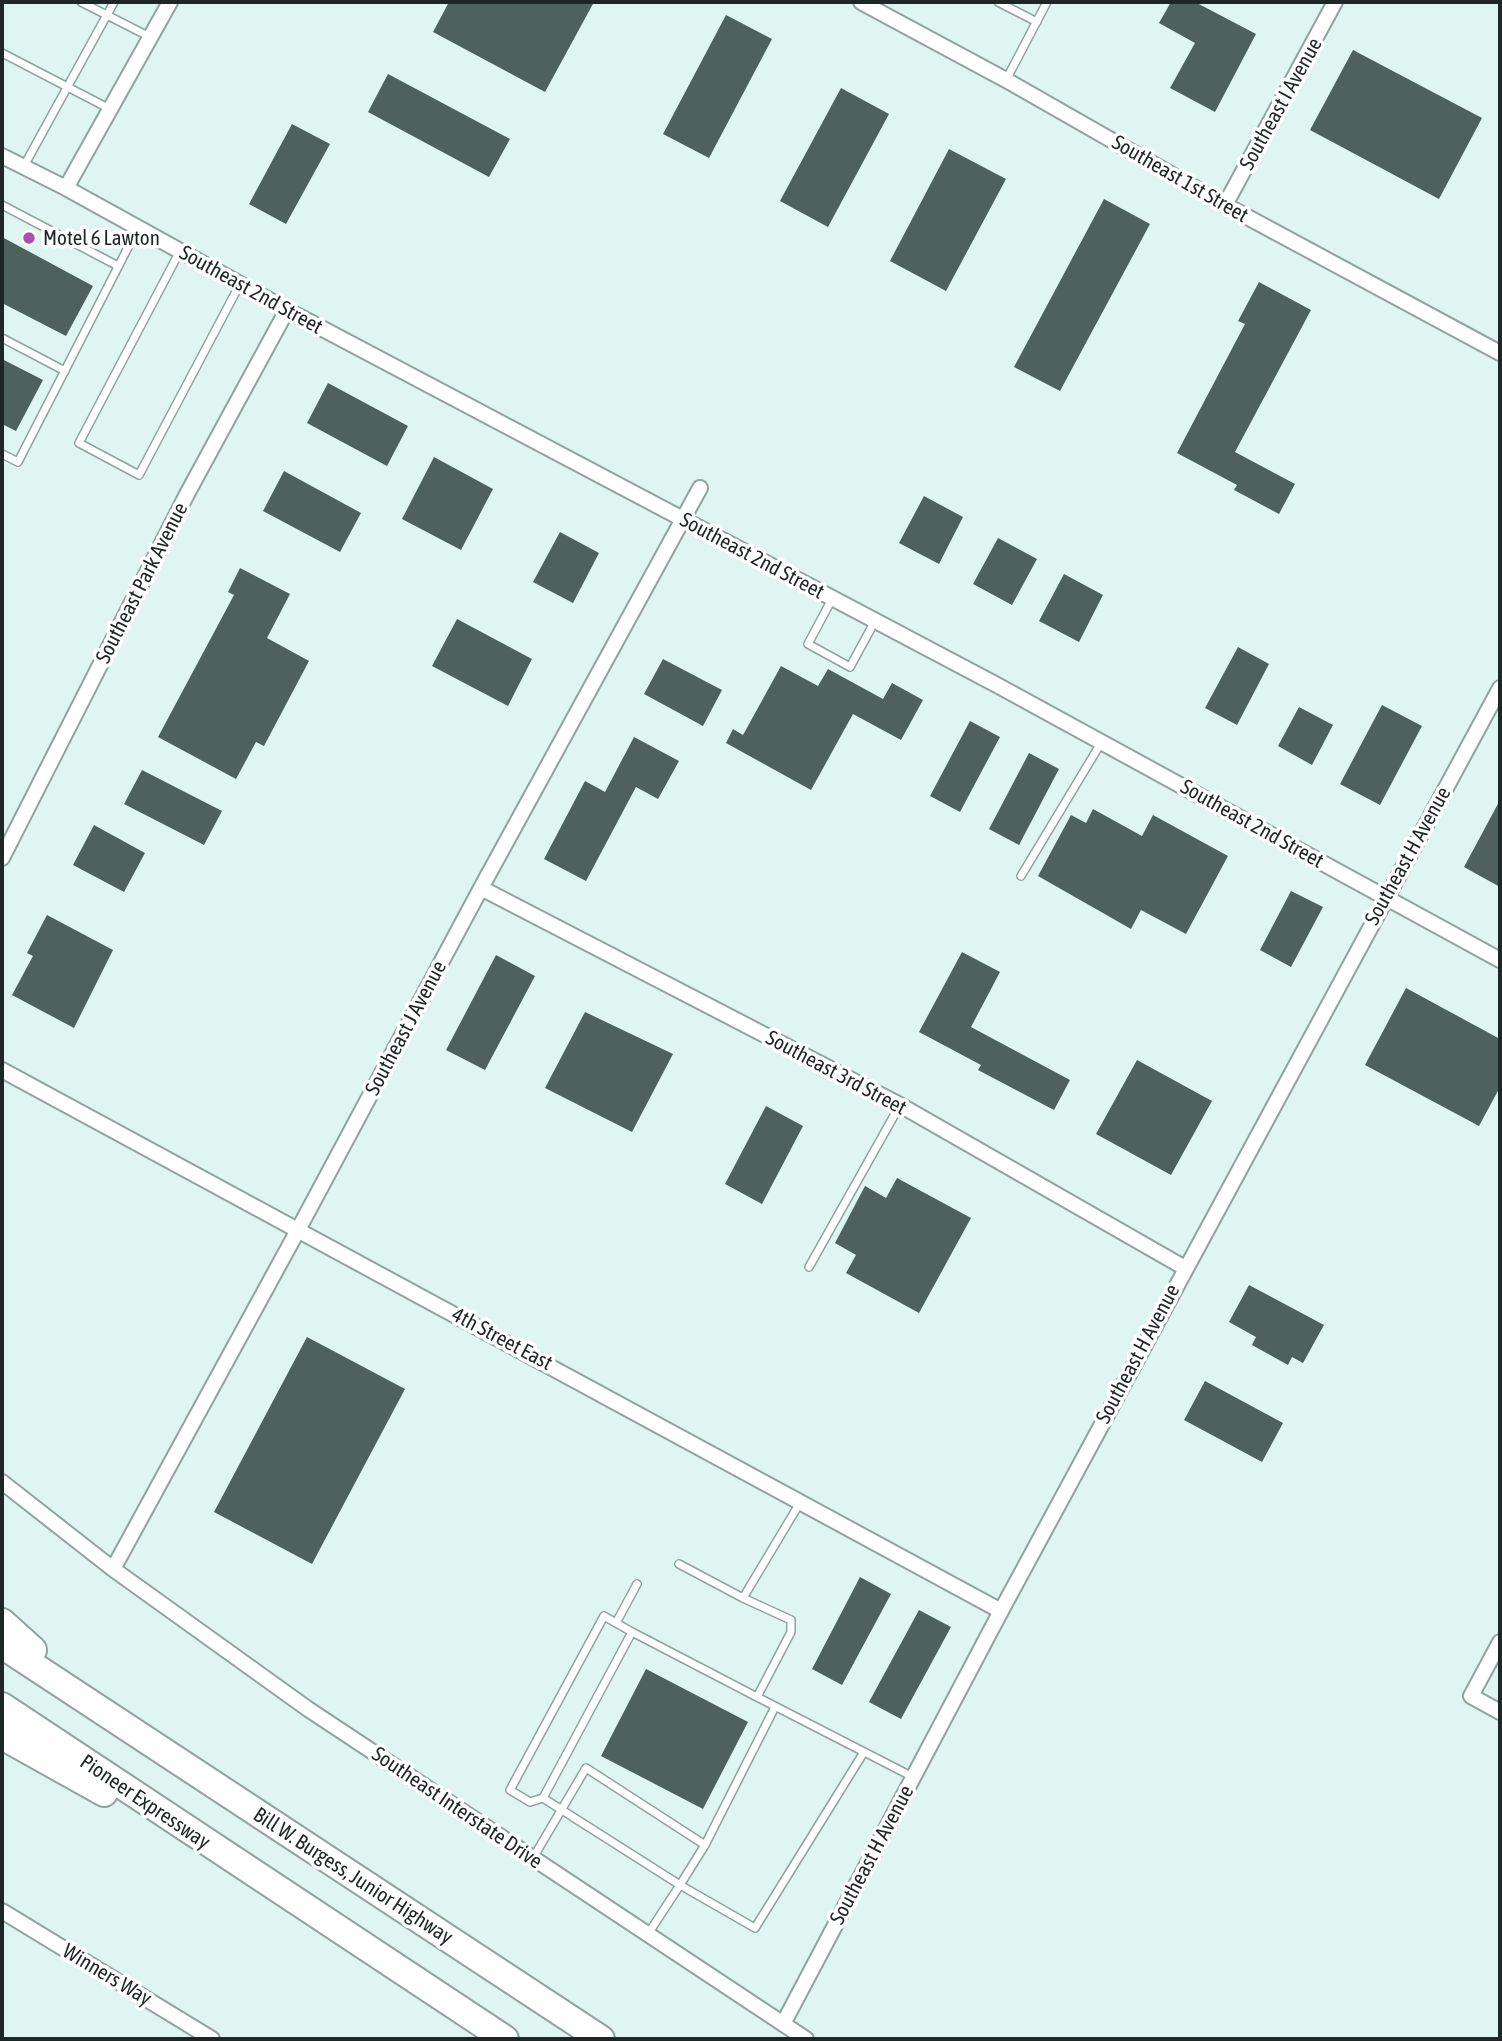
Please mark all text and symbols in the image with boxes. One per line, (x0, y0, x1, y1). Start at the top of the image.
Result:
street label: Southeast I Avenue (1234, 34, 1328, 174)
street label: Southeast 1st Street (1107, 130, 1253, 228)
place label: Motel 6 Lawton (43, 225, 160, 251)
marker: Motel 6 Lawton (21, 230, 37, 246)
street label: Southeast 2nd Street (175, 240, 327, 340)
street label: Southeast Park Avenue (91, 499, 193, 667)
street label: Southeast 2nd Street (676, 507, 828, 605)
street label: Southeast 2nd Street (1176, 774, 1328, 874)
street label: Southeast H Avenue (1360, 783, 1456, 929)
street label: Southeast J Avenue (360, 957, 452, 1099)
street label: Southeast 3rd Street (761, 1025, 911, 1121)
street label: Southeast H Avenue (1091, 1280, 1185, 1428)
street label: 4th Street East (447, 1302, 557, 1376)
street label: Southeast Interstate Drive (367, 1742, 547, 1874)
street label: Pioneer Expressway (75, 1749, 215, 1855)
street label: Southeast H Avenue (825, 1781, 919, 1929)
street label: Bill W. Burgess, Junior Highway (248, 1802, 458, 1950)
street label: Winners Way (58, 1939, 156, 2011)

